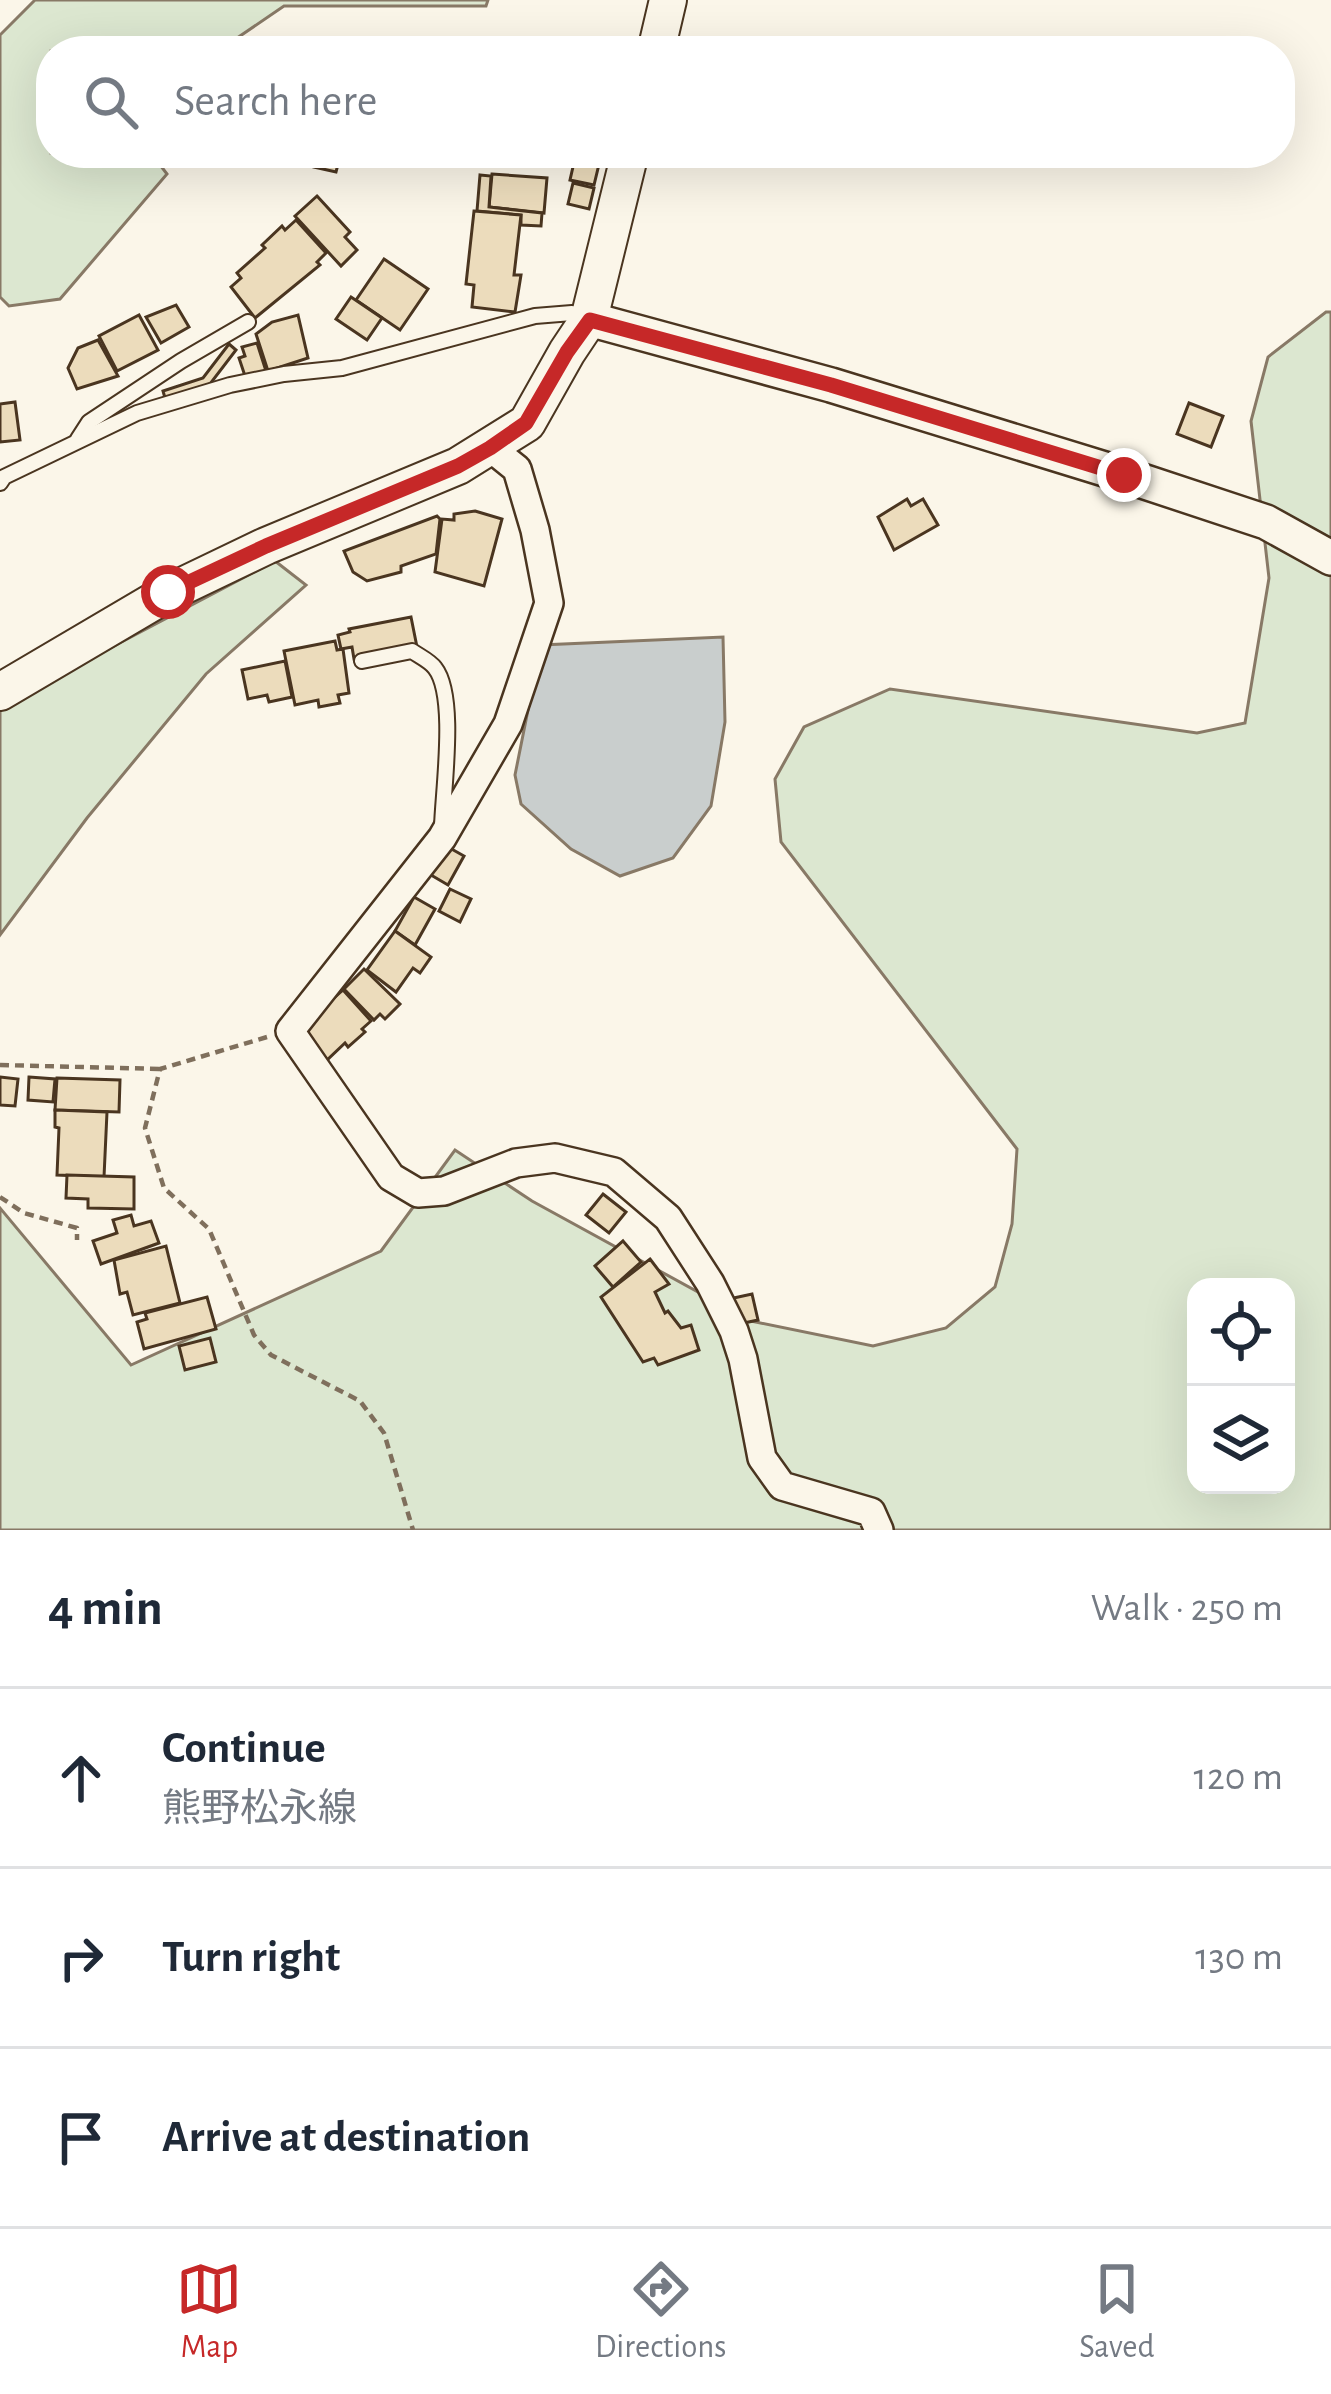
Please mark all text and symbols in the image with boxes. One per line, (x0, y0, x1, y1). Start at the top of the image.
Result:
search box (36, 36, 1295, 168)
icon: search (78, 69, 144, 135)
text: Search here (174, 79, 377, 124)
route end (1097, 448, 1151, 502)
route start (141, 565, 195, 619)
map controls (1187, 1278, 1295, 1494)
button: locate (1187, 1278, 1295, 1386)
button: layers (1187, 1386, 1295, 1494)
text: 4 min (48, 1583, 163, 1634)
text: Walk · 250 m (1091, 1589, 1283, 1628)
text: Continue (162, 1726, 326, 1771)
icon: ahead (48, 1745, 114, 1811)
text: 120 m (1194, 1758, 1283, 1797)
text: 熊野松永線 (162, 1790, 357, 1829)
icon: right (48, 1925, 114, 1991)
text: Turn right (162, 1935, 340, 1980)
text: 130 m (1195, 1938, 1283, 1977)
icon: arrive (48, 2105, 114, 2171)
text: Arrive at destination (162, 2115, 530, 2160)
tab: Map (176, 2256, 242, 2368)
tab: Directions (595, 2256, 726, 2368)
tab: Saved (1079, 2256, 1155, 2368)

